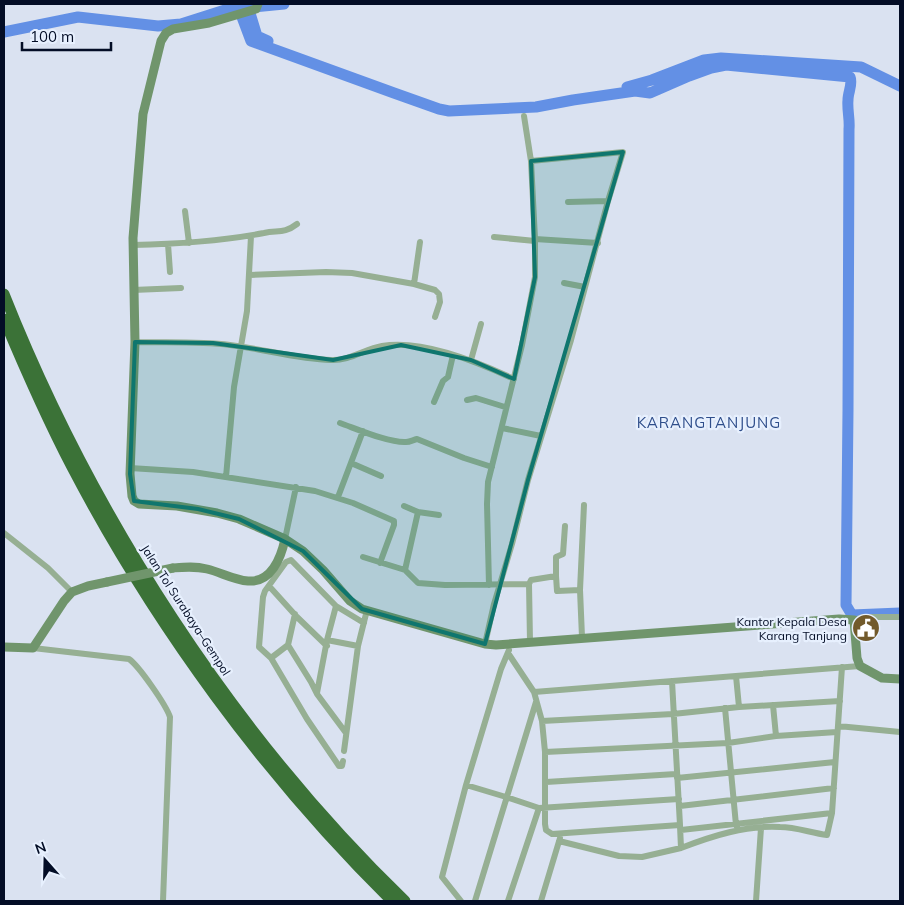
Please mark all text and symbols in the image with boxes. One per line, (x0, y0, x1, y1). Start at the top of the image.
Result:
scale bar (22, 20, 111, 52)
text: 100 m (30, 27, 74, 46)
district label: KARANGTANJUNG (637, 413, 781, 432)
street label: Jalan Tol Surabaya–Gempol (138, 542, 234, 678)
public building icon: Kantor Kepala Desa Karang Tanjung (851, 613, 881, 643)
place label: Kantor Kepala Desa Karang Tanjung (736, 614, 847, 643)
north arrow (20, 835, 70, 885)
text: N (33, 838, 49, 858)

